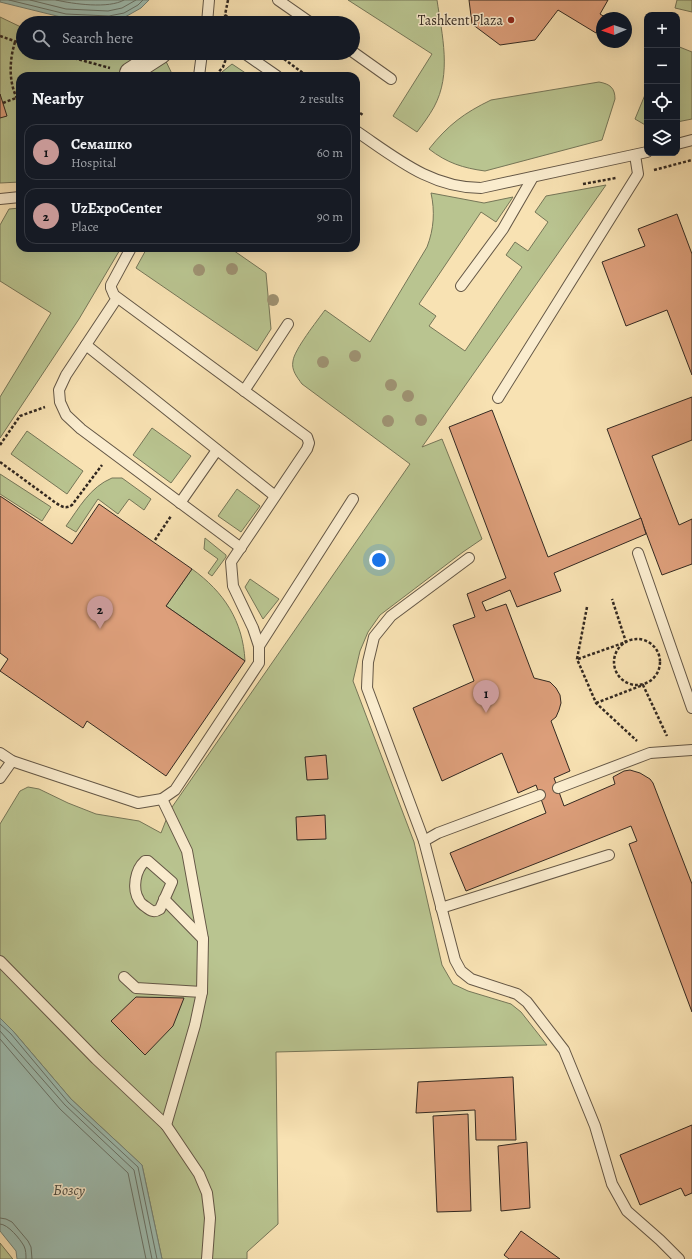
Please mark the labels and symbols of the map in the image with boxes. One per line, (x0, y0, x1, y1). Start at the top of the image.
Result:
place label: Tashkent Plaza (418, 11, 503, 30)
north arrow (596, 12, 632, 48)
marker: Tashkent Plaza (506, 15, 516, 25)
your location (369, 550, 389, 570)
pin: 2 (87, 596, 113, 629)
pin: 1 (473, 680, 499, 713)
water label: Бозсу (53, 1180, 86, 1200)

